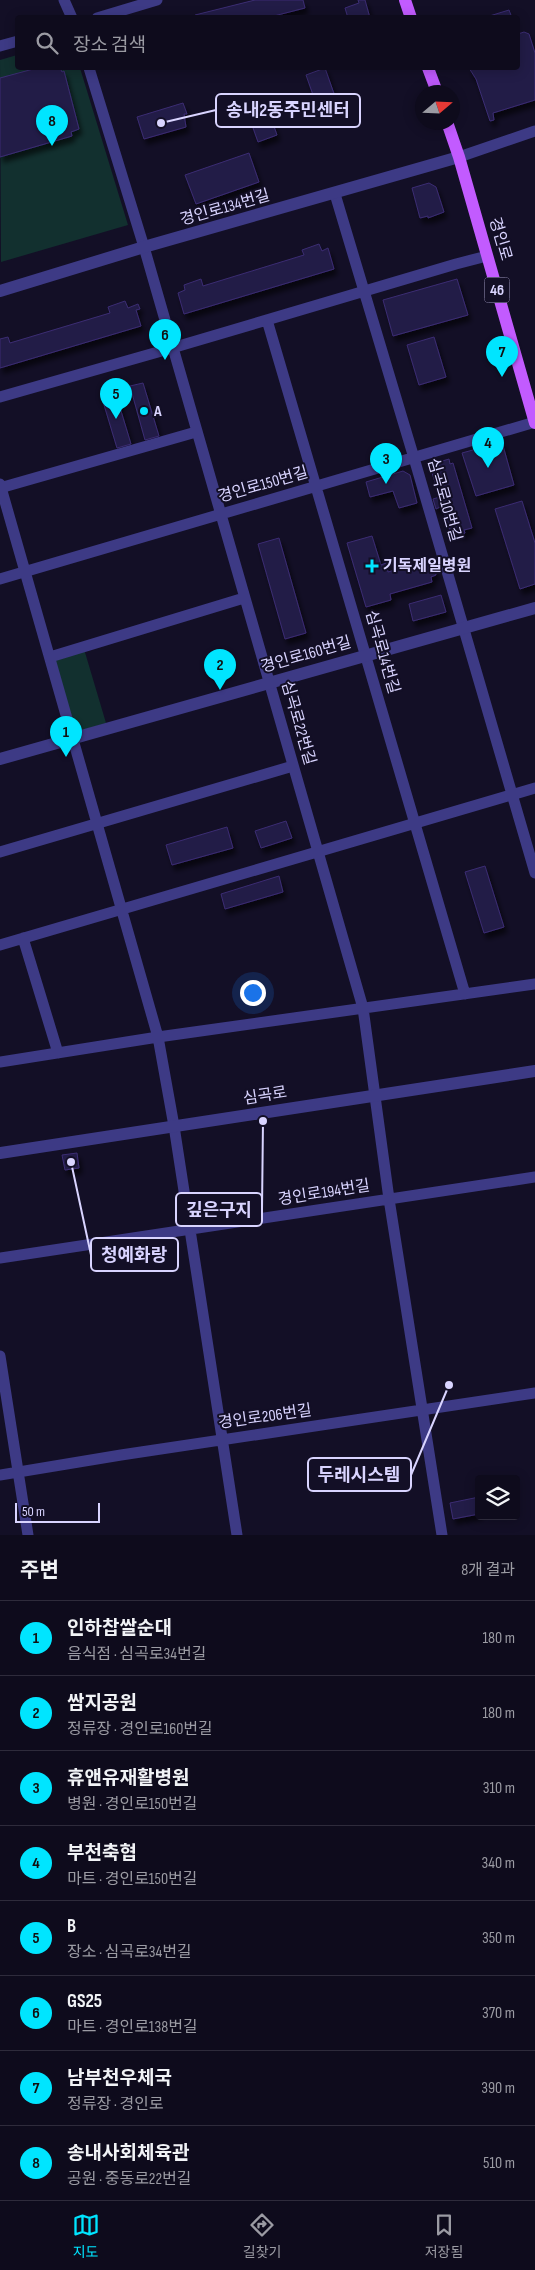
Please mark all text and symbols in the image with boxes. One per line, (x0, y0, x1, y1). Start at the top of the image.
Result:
search box (15, 15, 520, 70)
icon: search (33, 29, 61, 57)
text: 장소 검색 (73, 34, 146, 57)
north arrow (415, 85, 460, 130)
callout: 송내2동주민센터 (216, 94, 360, 127)
text: 송내2동주민센터 (226, 100, 350, 121)
pin: 8 (36, 105, 68, 146)
street label: 경인로134번길 (178, 186, 272, 230)
street label: 경인로 (485, 215, 515, 263)
road number: 46 (484, 278, 510, 302)
pin: 6 (149, 319, 181, 360)
pin: 7 (486, 336, 518, 377)
pin: 5 (100, 378, 132, 419)
place label: A (153, 402, 162, 421)
marker: A (138, 405, 150, 417)
pin: 4 (472, 427, 504, 468)
pin: 3 (370, 443, 402, 484)
street label: 심곡로10번길 (423, 456, 465, 544)
street label: 경인로150번길 (216, 463, 310, 507)
place label: 기독제일병원 (383, 557, 471, 576)
marker: 기독제일병원 (365, 559, 379, 573)
street label: 심곡로14번길 (361, 608, 403, 696)
street label: 경인로160번길 (259, 633, 353, 677)
pin: 2 (204, 649, 236, 690)
street label: 심곡로22번길 (277, 679, 319, 767)
pin: 1 (50, 716, 82, 757)
your location (240, 980, 266, 1006)
street label: 심곡로 (242, 1083, 289, 1109)
street label: 경인로194번길 (277, 1176, 371, 1210)
callout: 깊은구지 (176, 1193, 262, 1226)
text: 깊은구지 (186, 1200, 252, 1221)
callout: 청예화랑 (91, 1238, 178, 1271)
text: 청예화랑 (101, 1245, 168, 1266)
street label: 경인로206번길 (217, 1401, 313, 1433)
callout: 두레시스템 (308, 1458, 411, 1491)
text: 두레시스템 (318, 1465, 400, 1486)
map controls (475, 1475, 520, 1520)
button: layers (475, 1475, 520, 1520)
scale bar (15, 1500, 100, 1523)
text: 50 m (22, 1503, 45, 1520)
text: 주변 (20, 1558, 59, 1583)
text: 8개 결과 (461, 1561, 515, 1580)
text: 인하찹쌀순대 (67, 1617, 172, 1640)
text: 1 (33, 1629, 39, 1648)
text: 180 m (482, 1629, 515, 1648)
text: 음식점 · 심곡로34번길 (67, 1645, 206, 1664)
text: 쌈지공원 (67, 1692, 137, 1715)
text: 2 (32, 1704, 40, 1723)
text: 180 m (482, 1704, 515, 1723)
text: 정류장 · 경인로160번길 (67, 1720, 213, 1739)
text: 휴앤유재활병원 (67, 1767, 189, 1790)
text: 3 (32, 1779, 40, 1798)
text: 310 m (483, 1779, 515, 1798)
text: 병원 · 경인로150번길 (67, 1795, 197, 1814)
text: 부천축협 (67, 1842, 137, 1865)
text: 4 (32, 1854, 40, 1873)
text: 340 m (482, 1854, 515, 1873)
text: 마트 · 경인로150번길 (67, 1870, 197, 1889)
text: B (67, 1915, 76, 1938)
text: 5 (32, 1929, 40, 1948)
text: 350 m (482, 1929, 515, 1948)
text: 장소 · 심곡로34번길 (67, 1943, 192, 1962)
text: GS25 (67, 1990, 102, 2013)
text: 6 (32, 2004, 40, 2023)
text: 370 m (482, 2004, 515, 2023)
text: 마트 · 경인로138번길 (67, 2018, 198, 2037)
text: 남부천우체국 (67, 2067, 172, 2090)
text: 7 (33, 2079, 39, 2098)
text: 390 m (481, 2079, 515, 2098)
text: 정류장 · 경인로 (67, 2095, 164, 2114)
text: 송내사회체육관 (67, 2142, 189, 2165)
text: 8 (32, 2154, 40, 2173)
text: 510 m (483, 2154, 515, 2173)
text: 공원 · 중동로22번길 (67, 2170, 192, 2189)
tab: 지도 (72, 2211, 100, 2261)
tab: 길찾기 (243, 2211, 281, 2261)
tab: 저장됨 (425, 2211, 463, 2261)

